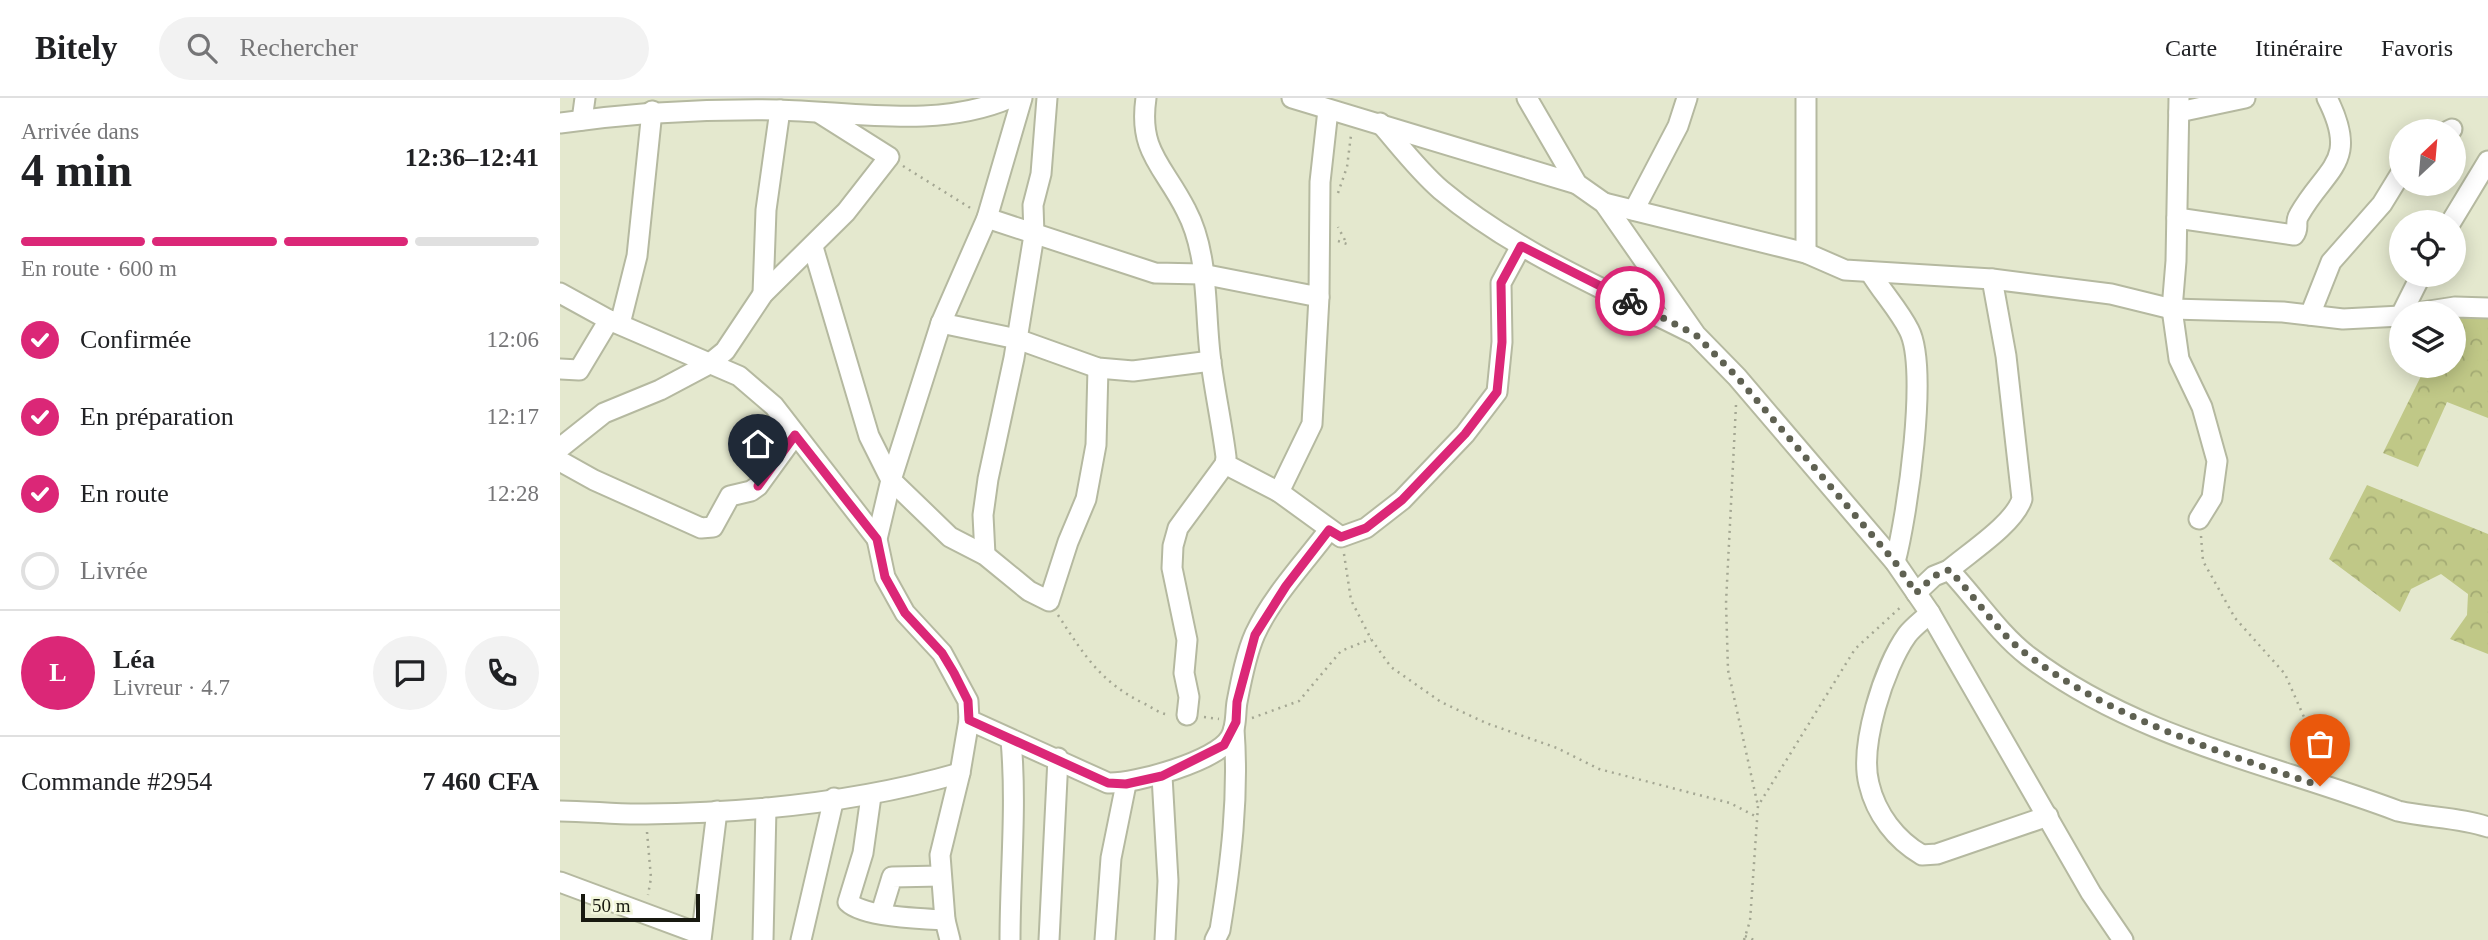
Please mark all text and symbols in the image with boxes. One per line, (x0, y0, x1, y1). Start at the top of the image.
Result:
search box (159, 17, 649, 80)
icon: search (183, 29, 221, 67)
text: Bitely (35, 30, 117, 66)
text: Rechercher (239, 33, 358, 62)
text: Carte (2165, 35, 2217, 61)
text: Itinéraire (2255, 35, 2343, 61)
text: Favoris (2381, 35, 2453, 61)
text: Arrivée dans (21, 119, 139, 144)
north arrow (2389, 119, 2466, 196)
map controls (2389, 119, 2466, 378)
text: 12:36–12:41 (405, 143, 539, 172)
text: 4 min (21, 145, 132, 196)
button: locate (2389, 210, 2466, 287)
text: En route · 600 m (21, 256, 177, 281)
courier (1595, 266, 1665, 336)
icon: bike (1611, 282, 1649, 320)
button: layers (2389, 301, 2466, 378)
icon: check (21, 321, 59, 359)
text: Confirmée (80, 325, 191, 354)
text: 12:06 (487, 327, 539, 352)
icon: check (21, 398, 59, 436)
text: En préparation (80, 402, 234, 431)
text: 12:17 (487, 404, 539, 429)
pin (728, 414, 788, 486)
icon: home (739, 425, 777, 463)
icon: check (21, 475, 59, 513)
text: En route (80, 479, 169, 508)
text: 12:28 (487, 481, 539, 506)
text: Livrée (80, 556, 148, 585)
button: chat (373, 636, 447, 710)
button: phone (465, 636, 539, 710)
text: Léa (113, 645, 155, 674)
text: L (49, 658, 67, 687)
text: Livreur · 4.7 (113, 675, 230, 700)
pin (2290, 714, 2350, 786)
icon: bag (2301, 725, 2339, 763)
text: Commande #2954 (21, 767, 212, 796)
text: 7 460 CFA (422, 767, 539, 796)
scale bar (581, 891, 700, 923)
text: 50 m (592, 895, 631, 916)

